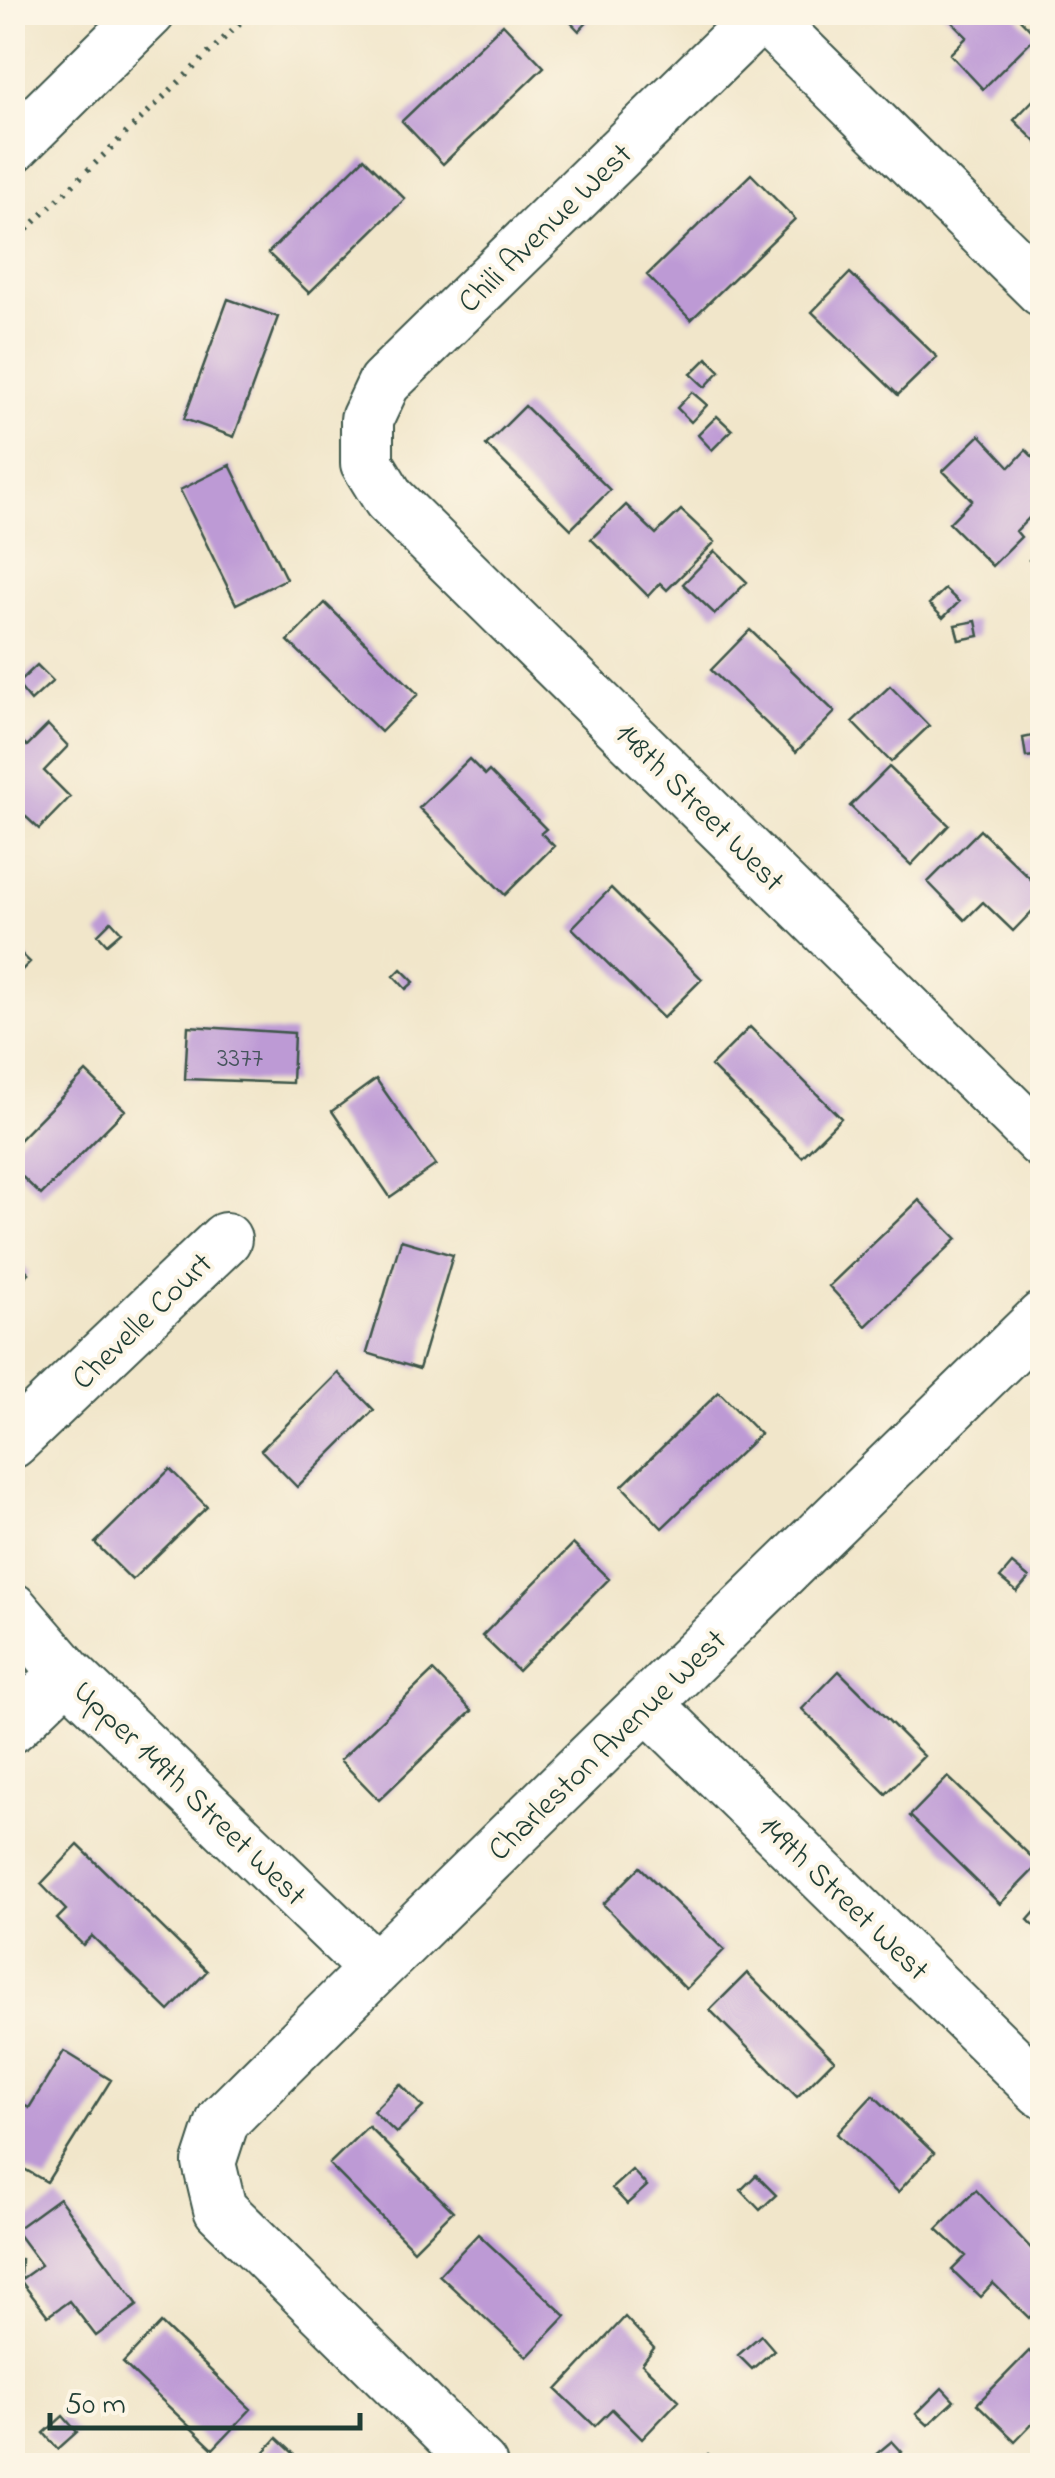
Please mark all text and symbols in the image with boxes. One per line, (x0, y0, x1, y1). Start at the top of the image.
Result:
street label: Chili Avenue West (448, 133, 645, 325)
street label: 148th Street West (603, 713, 795, 905)
house number: 3377 (217, 1039, 264, 1080)
street label: Chevelle Court (62, 1243, 225, 1402)
street label: Charleston Avenue West (478, 1619, 739, 1874)
street label: Upper 149th Street West (61, 1670, 316, 1919)
street label: 149th Street West (746, 1806, 939, 1994)
scale bar (50, 2368, 360, 2430)
text: 50 m (65, 2384, 126, 2428)

